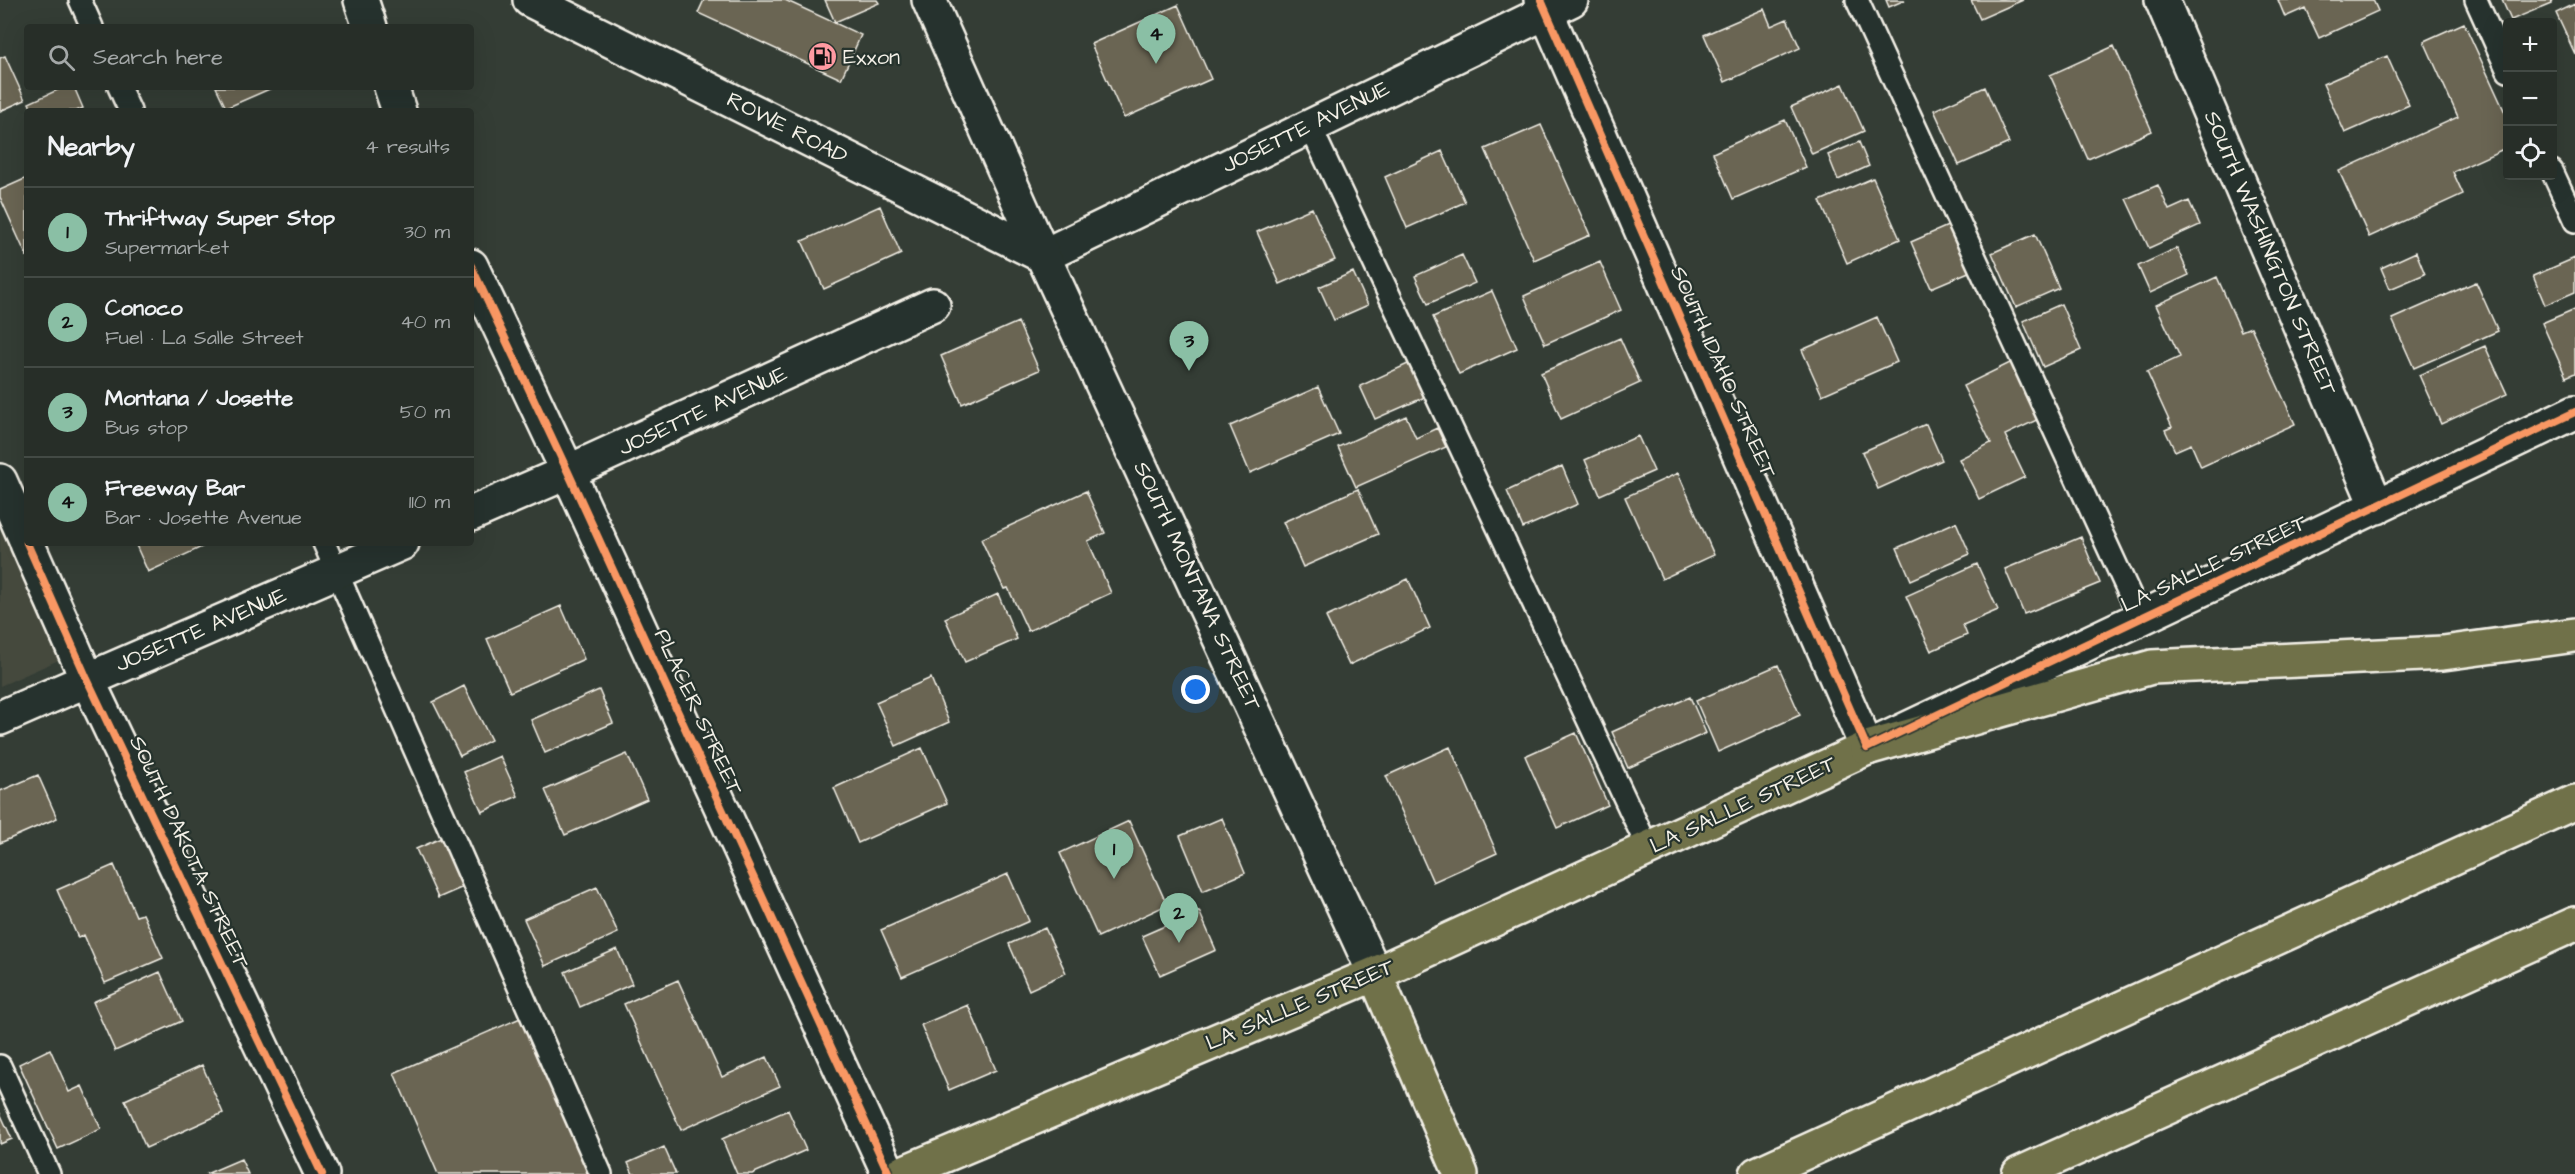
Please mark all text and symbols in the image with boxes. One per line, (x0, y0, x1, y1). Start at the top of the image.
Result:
pin: 4 (1136, 14, 1176, 64)
map controls (2503, 18, 2557, 180)
button: + (2503, 18, 2557, 72)
search box (24, 24, 474, 90)
icon: search (45, 41, 78, 74)
fuel station icon: Exxon (806, 41, 838, 73)
text: Search here (93, 42, 223, 73)
place label: Exxon (843, 42, 900, 73)
button: − (2503, 72, 2557, 126)
street label: JOSETTE AVENUE (1217, 73, 1395, 181)
street label: ROWE ROAD (721, 84, 853, 172)
street label: SOUTH WASHINGTON STREET (2196, 106, 2344, 400)
button: locate (2503, 126, 2557, 180)
text: Nearby (48, 129, 135, 165)
text: 4 results (365, 133, 450, 161)
text: Thriftway Super Stop (105, 203, 335, 234)
text: 1 (66, 218, 69, 246)
text: 30 m (404, 218, 450, 246)
text: Supermarket (105, 234, 229, 262)
street label: SOUTH IDAHO STREET (1662, 261, 1784, 483)
text: Conoco (105, 293, 183, 324)
text: 2 (62, 308, 73, 336)
text: 40 m (400, 308, 450, 336)
pin: 3 (1170, 322, 1208, 371)
text: Fuel · La Salle Street (105, 324, 304, 352)
street label: JOSETTE AVENUE (614, 358, 792, 464)
text: Montana / Josette (105, 383, 293, 414)
text: 3 (62, 398, 73, 426)
text: 50 m (400, 398, 450, 426)
text: Bus stop (105, 414, 188, 442)
street label: SOUTH MONTANA STREET (1126, 456, 1269, 716)
text: Freeway Bar (105, 473, 245, 504)
text: 4 (61, 488, 74, 516)
text: 110 m (409, 488, 450, 516)
text: Bar · Josette Avenue (105, 504, 302, 532)
street label: LA SALLE STREET (2116, 507, 2312, 621)
street label: JOSETTE AVENUE (111, 580, 291, 680)
street label: PLACER STREET (646, 624, 750, 800)
your location (1181, 675, 1210, 704)
street label: SOUTH DAKOTA STREET (121, 731, 257, 974)
street label: LA SALLE STREET (1645, 748, 1841, 862)
pin: 1 (1094, 830, 1134, 879)
pin: 2 (1160, 894, 1198, 943)
street label: LA SALLE STREET (1201, 951, 1399, 1059)

